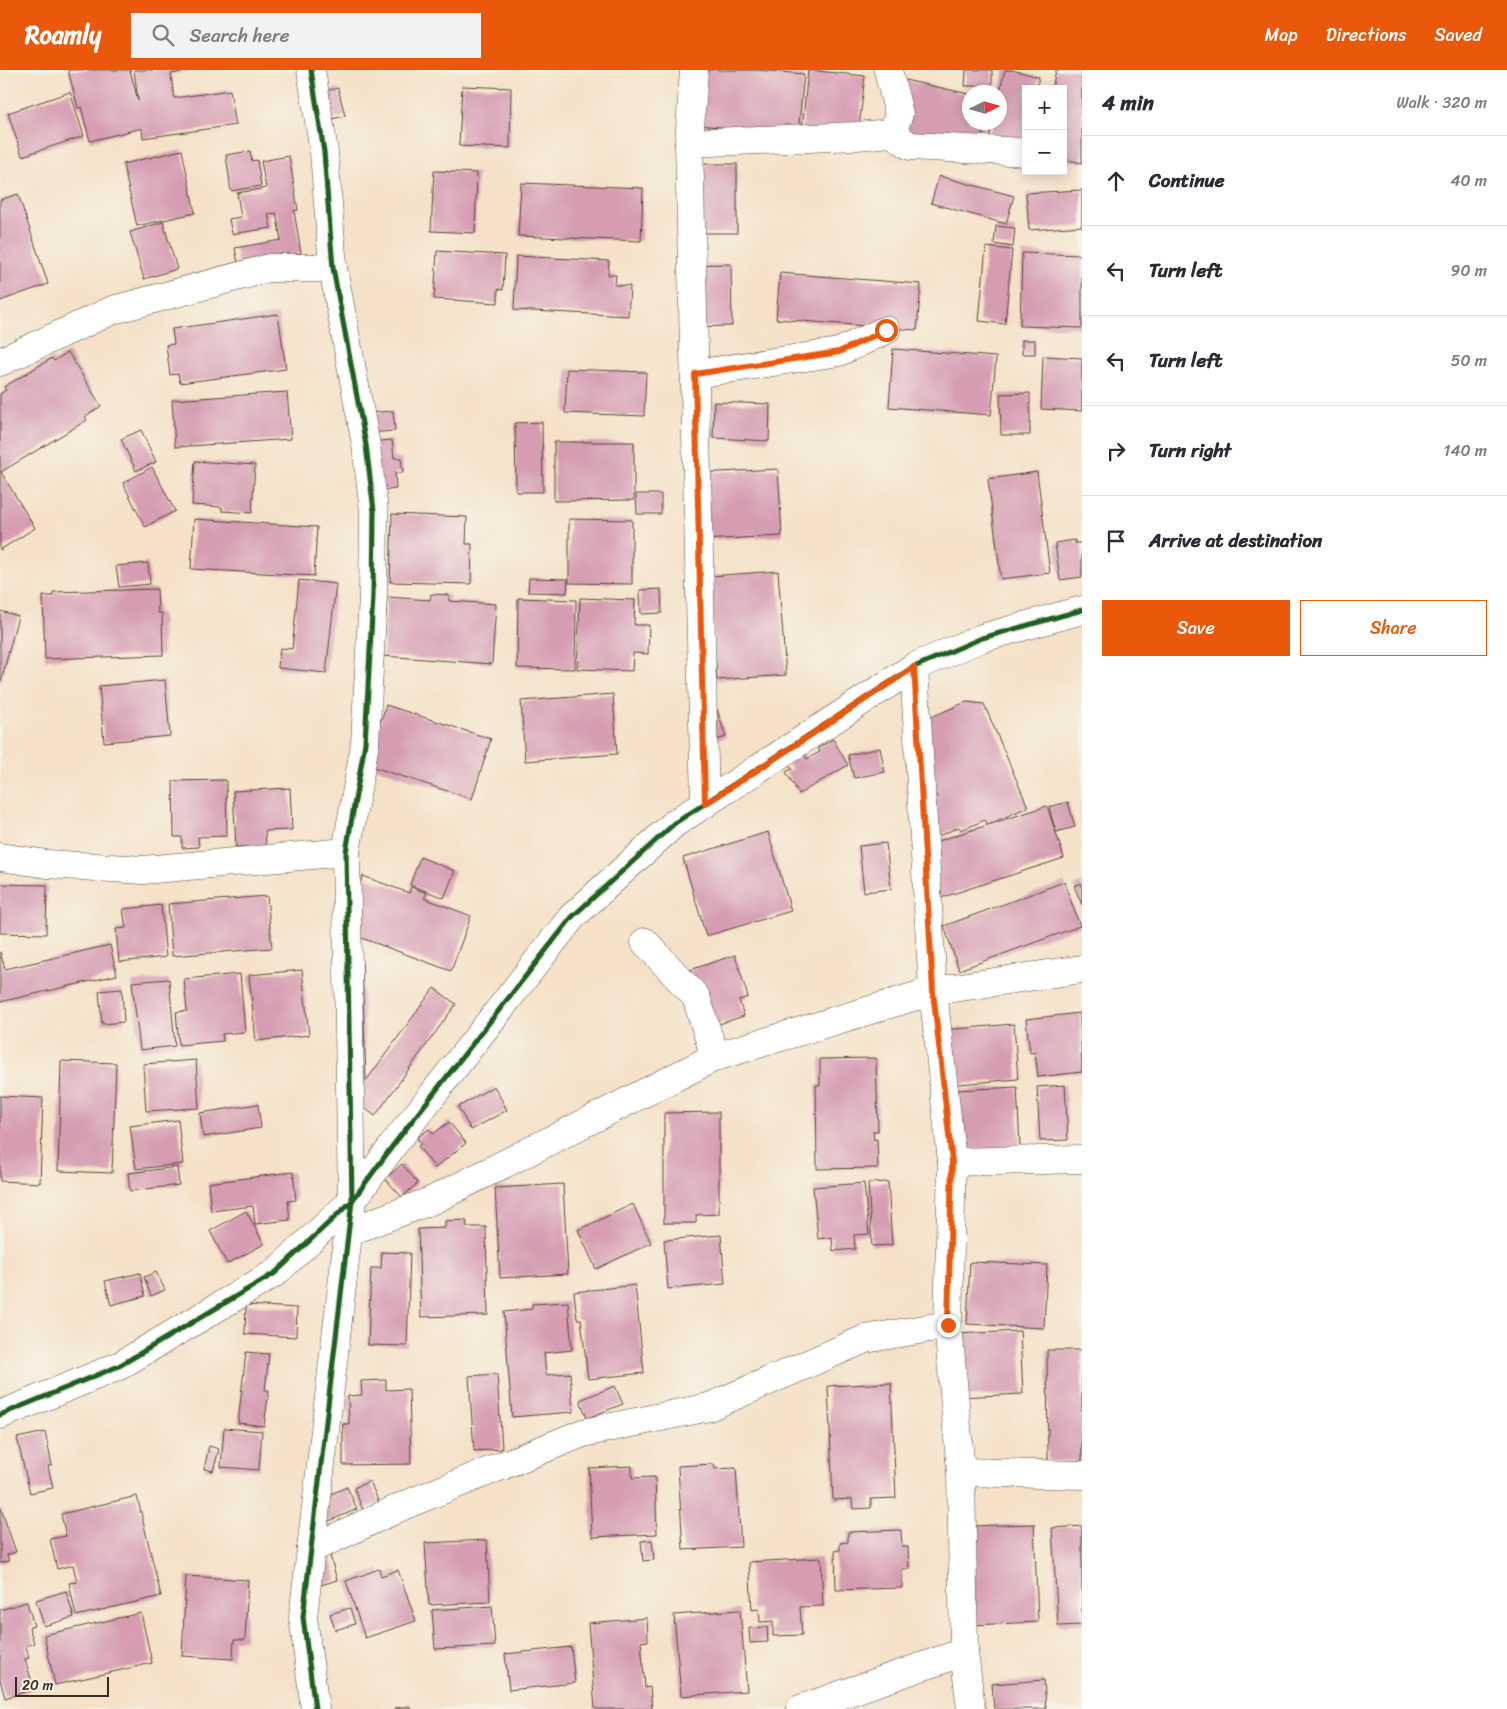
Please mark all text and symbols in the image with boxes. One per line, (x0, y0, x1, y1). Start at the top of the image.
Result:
search box (131, 13, 481, 58)
text: Roamly (25, 14, 101, 56)
text: Search here (189, 19, 289, 52)
text: Map (1265, 19, 1298, 51)
text: Directions (1326, 19, 1407, 51)
text: Saved (1435, 19, 1482, 51)
icon: search (149, 21, 177, 49)
text: 4 min (1102, 84, 1154, 122)
north arrow (962, 85, 1007, 130)
map controls (1022, 85, 1067, 175)
button: + (1022, 85, 1067, 130)
text: Walk · 320 m (1396, 88, 1487, 117)
button: − (1022, 130, 1067, 175)
text: Continue (1149, 164, 1225, 197)
text: 40 m (1450, 166, 1487, 195)
icon: ahead (1102, 167, 1130, 195)
text: Turn left (1149, 254, 1222, 287)
text: 90 m (1451, 256, 1487, 285)
icon: left (1102, 257, 1130, 285)
route start (875, 319, 898, 342)
text: Turn left (1149, 344, 1222, 377)
text: 50 m (1451, 346, 1487, 375)
icon: left (1102, 347, 1130, 375)
text: Turn right (1149, 434, 1231, 467)
text: 140 m (1444, 436, 1487, 465)
icon: right (1102, 437, 1130, 465)
text: Arrive at destination (1149, 524, 1322, 557)
icon: arrive (1102, 527, 1130, 555)
button: Save (1102, 600, 1290, 656)
button: Share (1300, 600, 1487, 656)
route end (937, 1314, 960, 1337)
text: 20 m (22, 1673, 53, 1698)
scale bar (15, 1674, 109, 1697)

